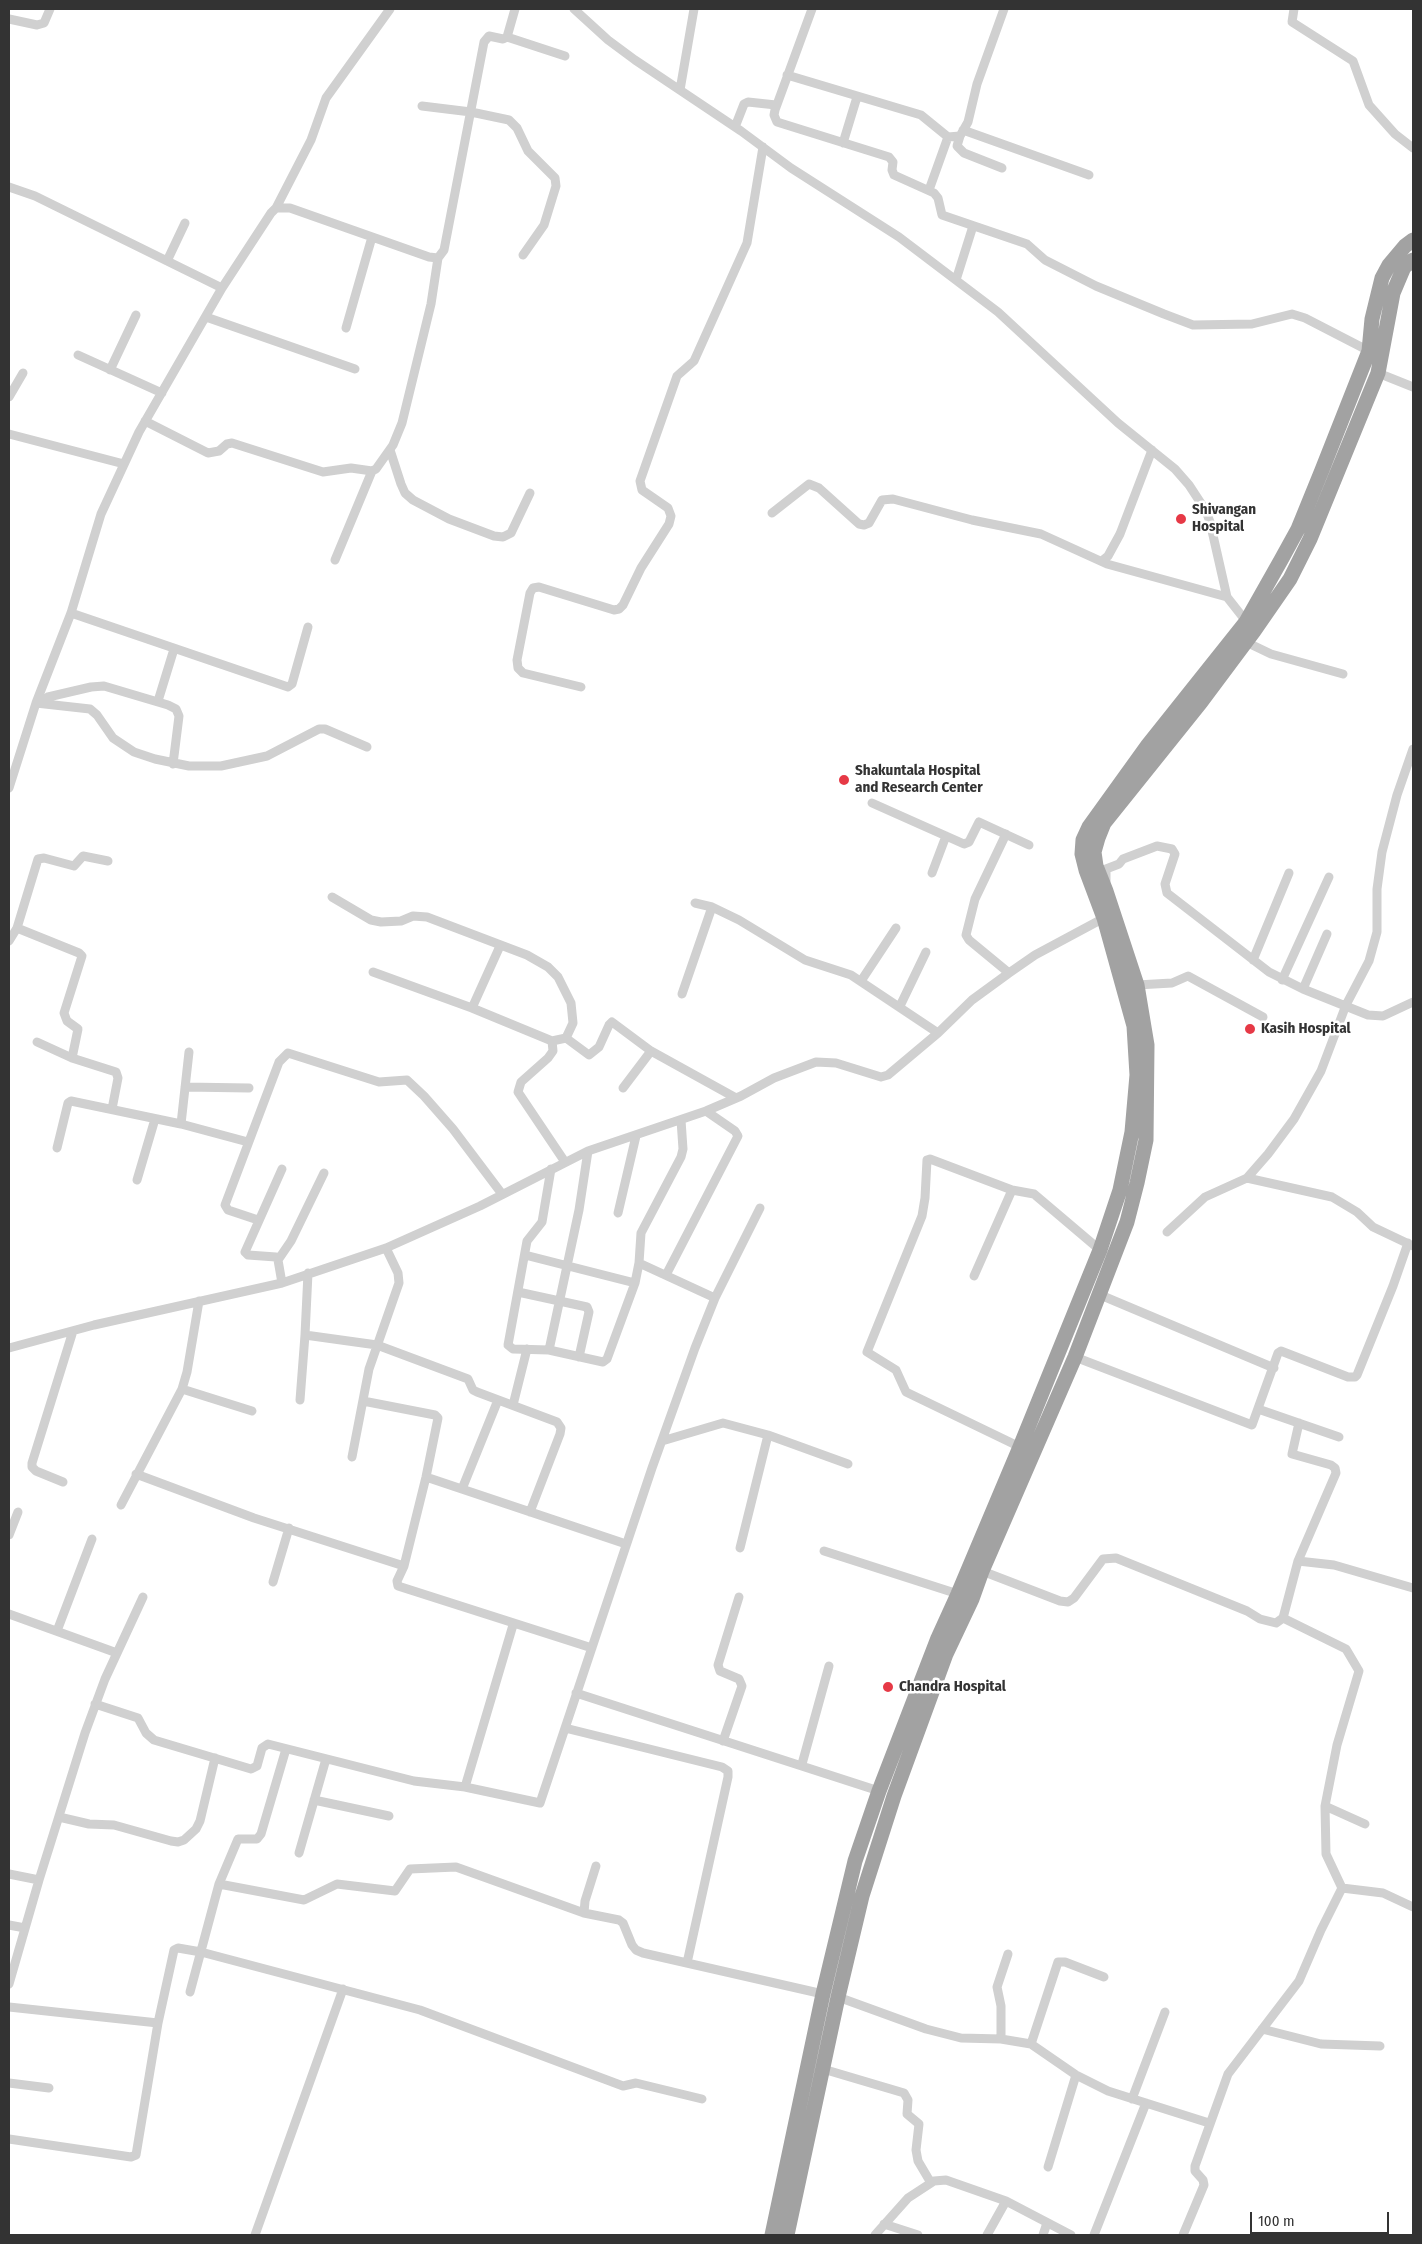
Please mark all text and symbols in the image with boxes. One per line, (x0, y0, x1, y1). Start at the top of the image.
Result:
place label: Shivangan Hospital (1192, 501, 1256, 536)
marker: Shivangan Hospital (1174, 512, 1188, 526)
place label: Shakuntala Hospital and Research Center (855, 762, 983, 797)
marker: Shakuntala Hospital and Research Center (837, 773, 851, 787)
place label: Kasih Hospital (1261, 1020, 1351, 1038)
marker: Kasih Hospital (1243, 1022, 1257, 1036)
place label: Chandra Hospital (899, 1678, 1006, 1696)
marker: Chandra Hospital (881, 1680, 895, 1694)
scale bar (1252, 2202, 1391, 2234)
text: 100 m (1258, 2212, 1295, 2230)

